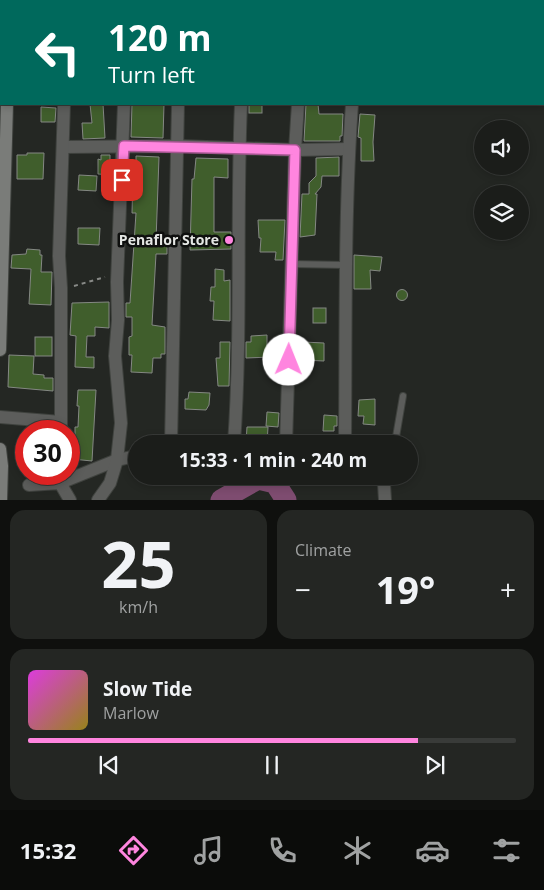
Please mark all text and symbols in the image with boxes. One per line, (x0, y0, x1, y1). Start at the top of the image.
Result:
text: 120 m (108, 14, 212, 61)
icon: left (25, 20, 90, 85)
text: Turn left (108, 59, 195, 89)
map controls (474, 120, 529, 240)
button: sound (474, 120, 529, 175)
pin (101, 159, 143, 201)
icon: arrive (108, 166, 136, 194)
button: layers (474, 185, 529, 240)
place label: Penaflor Store (119, 230, 219, 249)
marker: Penaflor Store (223, 234, 235, 246)
position arrow (262, 333, 314, 385)
speed limit sign: 30 (15, 420, 80, 485)
text: 15:33 · 1 min · 240 m (179, 447, 367, 473)
text: 25 (101, 519, 176, 607)
text: Climate (295, 539, 352, 561)
text: 19° (376, 563, 435, 615)
text: − (295, 570, 311, 608)
text: + (500, 570, 516, 608)
text: km/h (119, 596, 158, 618)
text: Slow Tide (103, 676, 192, 702)
text: Marlow (103, 702, 159, 724)
icon: previous (95, 751, 123, 779)
icon: pause (258, 751, 286, 779)
icon: next (421, 751, 449, 779)
icon: directions (116, 833, 151, 868)
icon: music (191, 833, 226, 868)
icon: phone (265, 833, 300, 868)
icon: climate (340, 833, 375, 868)
icon: car (415, 833, 450, 868)
icon: filters (489, 833, 524, 868)
text: 15:32 (20, 835, 76, 865)

